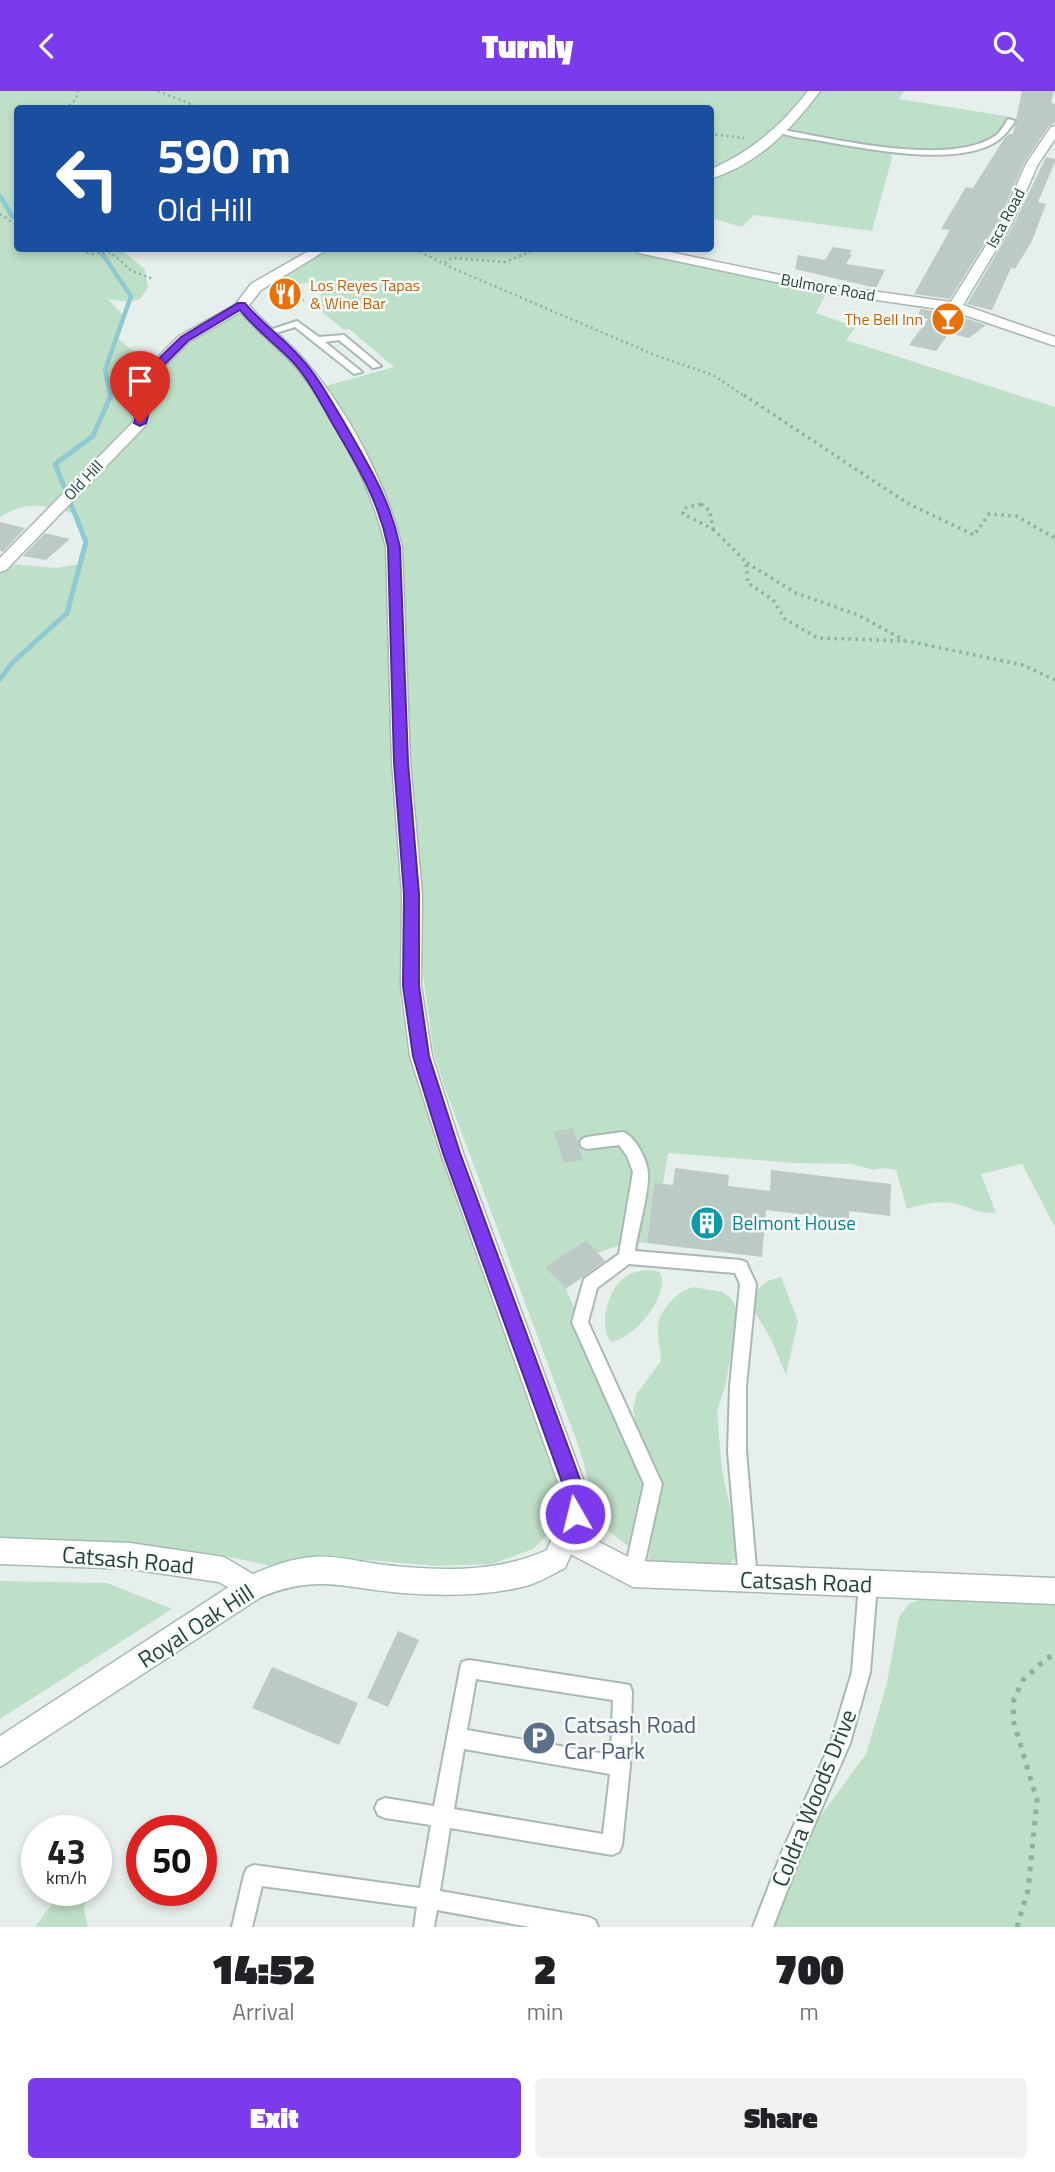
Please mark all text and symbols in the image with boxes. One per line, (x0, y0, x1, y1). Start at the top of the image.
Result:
text: Turnly (482, 22, 573, 70)
icon: back (28, 27, 66, 65)
icon: search (989, 27, 1027, 65)
text: 590 m (157, 117, 291, 192)
icon: left (42, 133, 133, 224)
street label: Isca Road (979, 184, 1031, 252)
text: Old Hill (157, 185, 253, 233)
street label: Bulmore Road (779, 267, 877, 307)
place label: Los Reyes Tapas & Wine Bar (310, 273, 420, 315)
restaurant icon: Los Reyes Tapas & Wine Bar (266, 275, 304, 313)
bar icon: The Bell Inn (929, 300, 967, 338)
place label: The Bell Inn (844, 307, 923, 331)
pin (110, 351, 170, 423)
icon: arrive (121, 362, 159, 400)
street label: Old Hill (58, 454, 108, 506)
building icon: Belmont House (688, 1204, 726, 1242)
place label: Belmont House (732, 1208, 856, 1237)
position arrow (538, 1477, 612, 1551)
street label: Catsash Road (61, 1536, 195, 1583)
street label: Catsash Road (739, 1562, 873, 1601)
street label: Royal Oak Hill (131, 1575, 261, 1676)
street label: Coldra Woods Drive (762, 1704, 865, 1892)
place label: Catsash Road Car Park (564, 1707, 696, 1768)
parking icon: Catsash Road Car Park (520, 1719, 558, 1757)
speed limit sign: 50 (126, 1815, 217, 1906)
text: 43 (47, 1824, 86, 1878)
text: km/h (46, 1864, 87, 1891)
text: 14:52 (211, 1936, 316, 2000)
text: 2 (534, 1936, 557, 2000)
text: 700 (775, 1936, 844, 2000)
text: Arrival (232, 1994, 295, 2029)
text: min (527, 1994, 563, 2029)
text: m (800, 1994, 819, 2029)
button: Exit (28, 2078, 521, 2158)
button: Share (535, 2078, 1027, 2158)

